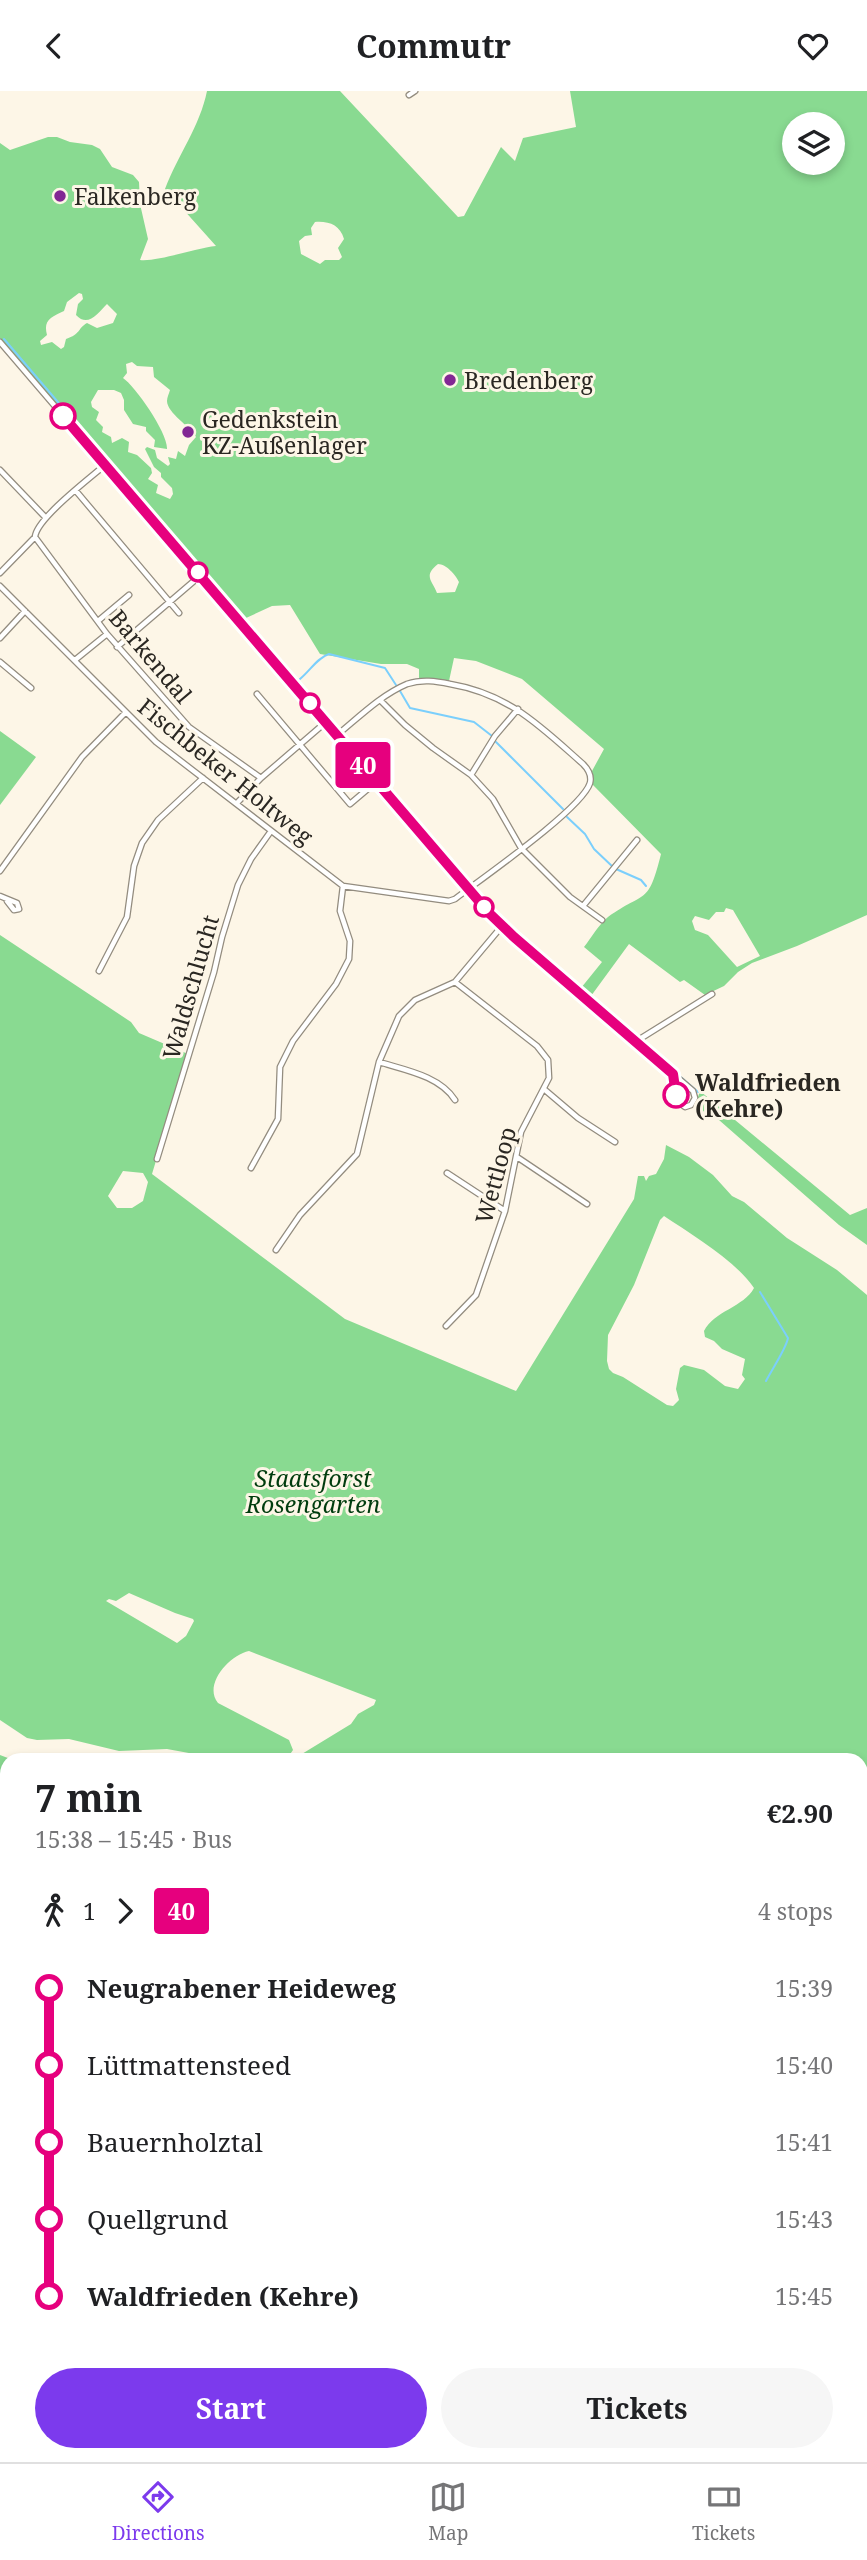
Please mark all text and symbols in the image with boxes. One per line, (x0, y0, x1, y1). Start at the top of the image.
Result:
text: Commutr (356, 24, 511, 67)
icon: back (35, 27, 73, 65)
icon: heart (794, 27, 832, 65)
map controls (782, 112, 845, 175)
button: layers (782, 112, 845, 175)
place label: Falkenberg (74, 180, 197, 212)
marker: Falkenberg (52, 188, 68, 204)
place label: Bredenberg (464, 364, 594, 396)
marker: Bredenberg (442, 372, 458, 388)
unlabelled marker (50, 403, 76, 429)
place label: Gedenkstein KZ-Außenlager (202, 403, 367, 461)
marker: Gedenkstein KZ-Außenlager (180, 424, 196, 440)
unlabelled marker (188, 562, 208, 582)
street label: Barkendal (102, 602, 200, 710)
street label: Fischbeker Holtweg (132, 690, 321, 852)
unlabelled marker (300, 693, 320, 713)
line badge: 40 (332, 742, 394, 788)
text: 40 (349, 748, 377, 781)
unlabelled marker (474, 897, 494, 917)
street label: Waldschlucht (154, 911, 226, 1063)
place label: Waldfrieden (Kehre) (695, 1066, 841, 1124)
marker: Waldfrieden (Kehre) (663, 1082, 689, 1108)
street label: Wettloop (467, 1123, 523, 1227)
park label: Staatsforst Rosengarten (245, 1462, 381, 1520)
text: 7 min (35, 1771, 143, 1823)
text: €2.90 (767, 1795, 833, 1831)
text: 15:38 – 15:45 · Bus (35, 1823, 232, 1855)
icon: walk (35, 1892, 73, 1930)
icon: forward (106, 1892, 144, 1930)
text: 40 (168, 1894, 195, 1927)
text: 1 (83, 1895, 96, 1927)
text: 4 stops (758, 1895, 833, 1927)
text: Neugrabener Heideweg (87, 1970, 396, 2006)
text: 15:39 (775, 1972, 833, 2004)
text: Lüttmattensteed (87, 2047, 291, 2083)
text: 15:40 (775, 2049, 833, 2081)
text: Bauernholztal (87, 2124, 263, 2160)
text: 15:41 (775, 2126, 833, 2158)
text: Quellgrund (87, 2201, 228, 2237)
text: 15:43 (775, 2203, 833, 2235)
text: Waldfrieden (Kehre) (87, 2278, 359, 2314)
text: 15:45 (775, 2280, 833, 2312)
button: Start (35, 2368, 427, 2448)
button: Tickets (441, 2368, 833, 2448)
tab: Directions (112, 2478, 205, 2546)
tab: Map (428, 2478, 468, 2546)
tab: Tickets (692, 2478, 755, 2546)

